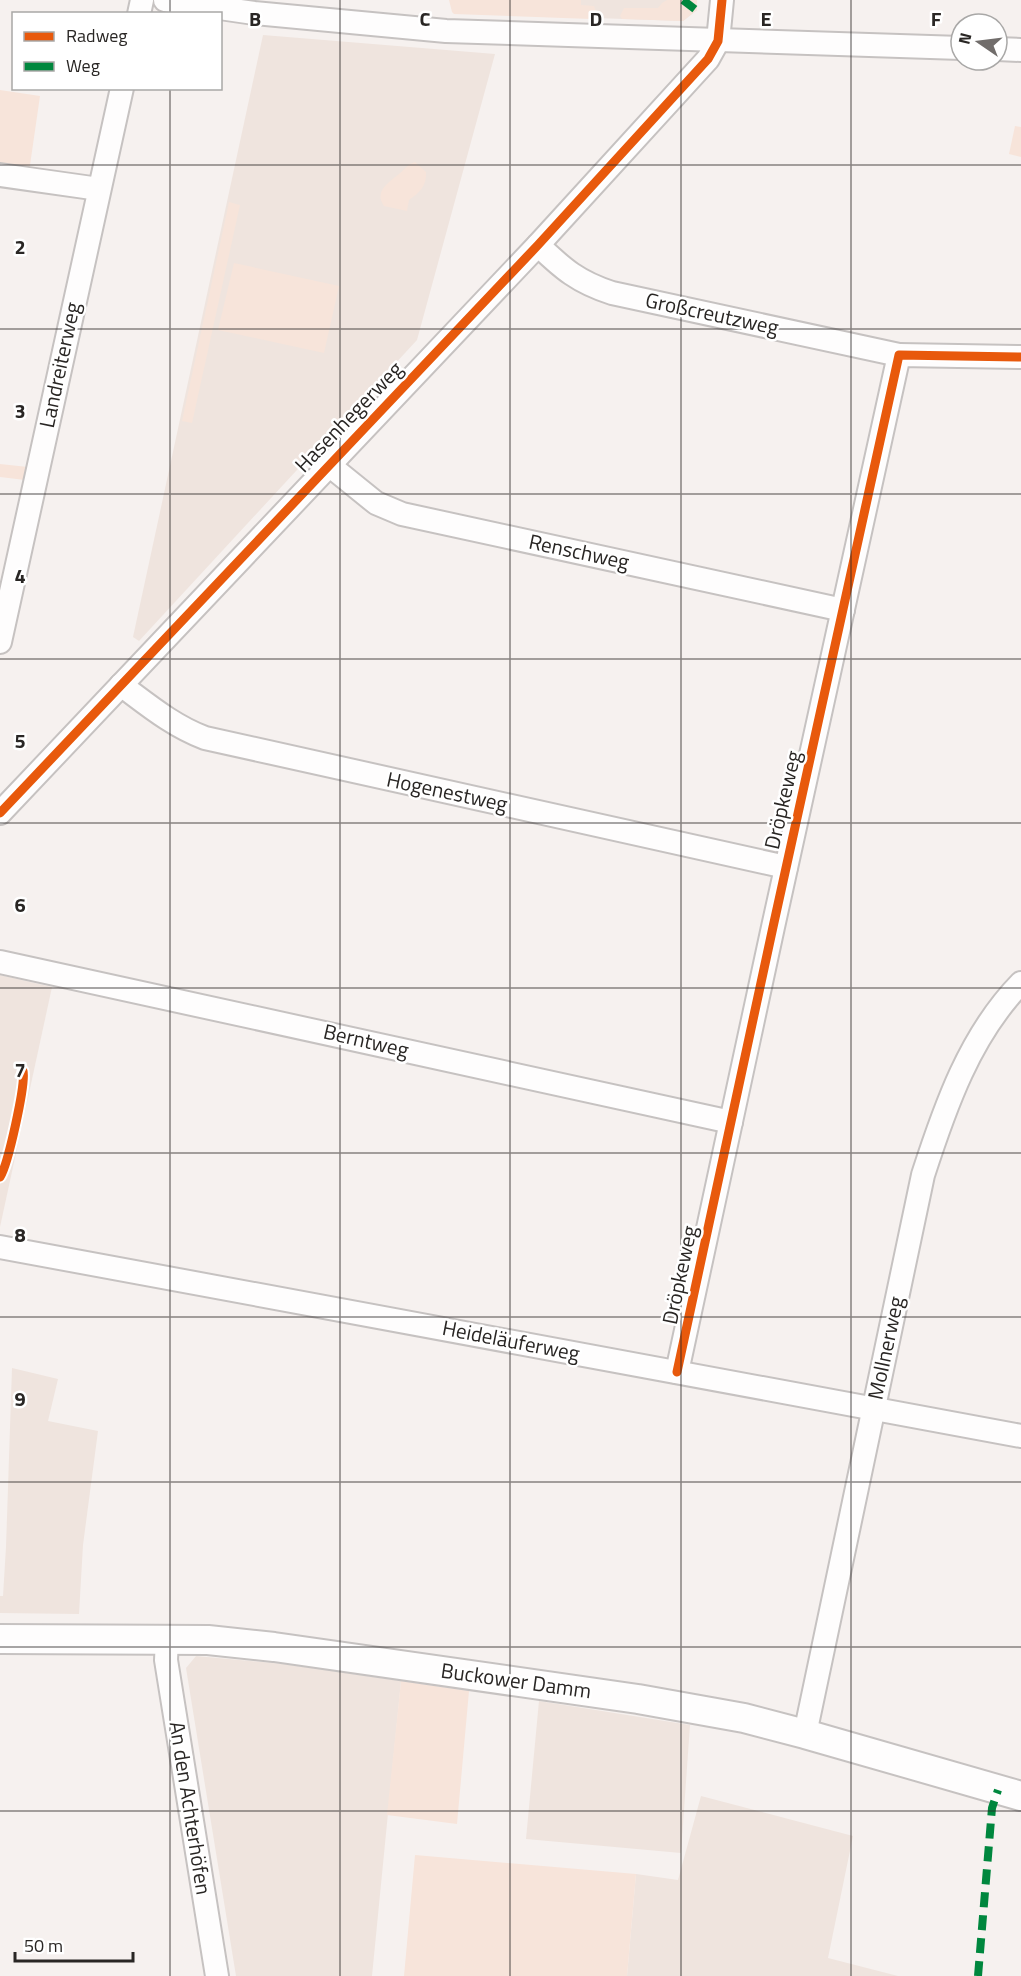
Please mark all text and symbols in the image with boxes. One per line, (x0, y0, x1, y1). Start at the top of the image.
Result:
text: B (249, 3, 261, 34)
text: C (420, 3, 431, 34)
text: D (590, 3, 602, 34)
text: E (760, 3, 772, 34)
text: F (931, 3, 942, 34)
legend (12, 12, 222, 90)
north arrow (949, 12, 1009, 72)
text: Radweg (66, 22, 128, 49)
text: N (951, 30, 977, 47)
text: Weg (66, 52, 100, 79)
text: 2 (14, 231, 26, 262)
street label: Großcreutzweg (643, 283, 782, 343)
street label: Landreiterweg (30, 299, 88, 431)
street label: Hasenhegerweg (287, 353, 410, 479)
text: 3 (14, 395, 26, 426)
street label: Renschweg (526, 525, 633, 577)
text: 4 (14, 560, 26, 591)
text: 5 (14, 725, 26, 756)
street label: Dröpkeweg (755, 747, 809, 852)
street label: Hogenestweg (384, 763, 511, 819)
text: 6 (14, 889, 26, 920)
street label: Berntweg (320, 1015, 412, 1065)
text: 7 (14, 1054, 26, 1085)
text: 8 (14, 1219, 26, 1250)
street label: Dröpkeweg (653, 1222, 705, 1327)
street label: Mollnerweg (858, 1293, 912, 1402)
street label: Heideläuferweg (440, 1311, 583, 1369)
text: 9 (14, 1383, 26, 1414)
street label: Buckower Damm (439, 1654, 593, 1706)
street label: An den Achterhöfen (161, 1719, 220, 1897)
scale bar (15, 1925, 134, 1963)
text: 50 m (24, 1932, 63, 1959)

